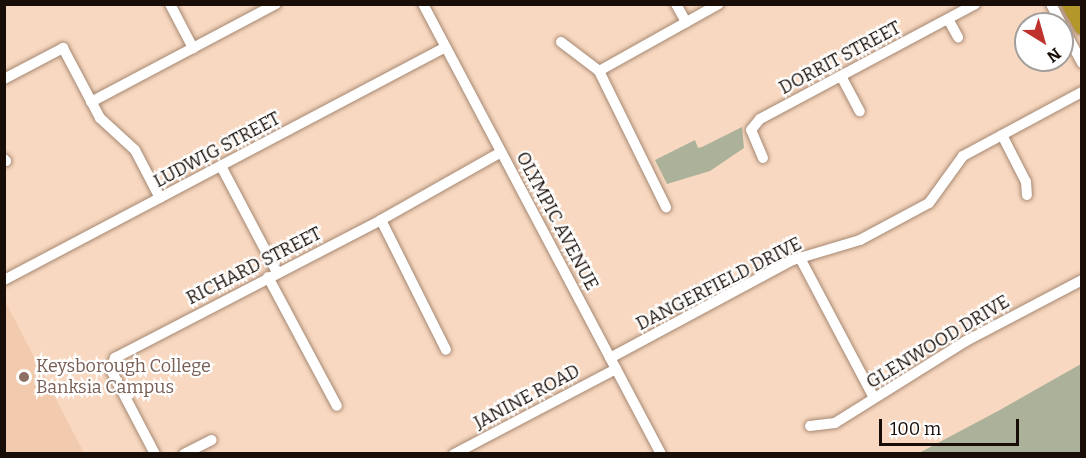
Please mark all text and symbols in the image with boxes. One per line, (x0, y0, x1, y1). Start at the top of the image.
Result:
north arrow (1014, 12, 1074, 72)
street label: DORRIT STREET (776, 17, 904, 99)
text: N (1043, 44, 1065, 66)
street label: LUDWIG STREET (150, 108, 284, 192)
street label: OLYMPIC AVENUE (511, 148, 603, 294)
street label: RICHARD STREET (183, 223, 325, 309)
street label: DANGERFIELD DRIVE (633, 233, 805, 335)
street label: GLENWOOD DRIVE (863, 291, 1013, 393)
place label: Keysborough College Banksia Campus (36, 356, 211, 398)
street label: JANINE ROAD (471, 360, 583, 434)
marker: Keysborough College Banksia Campus (17, 370, 31, 384)
scale bar (882, 407, 1022, 445)
text: 100 m (890, 418, 941, 440)

